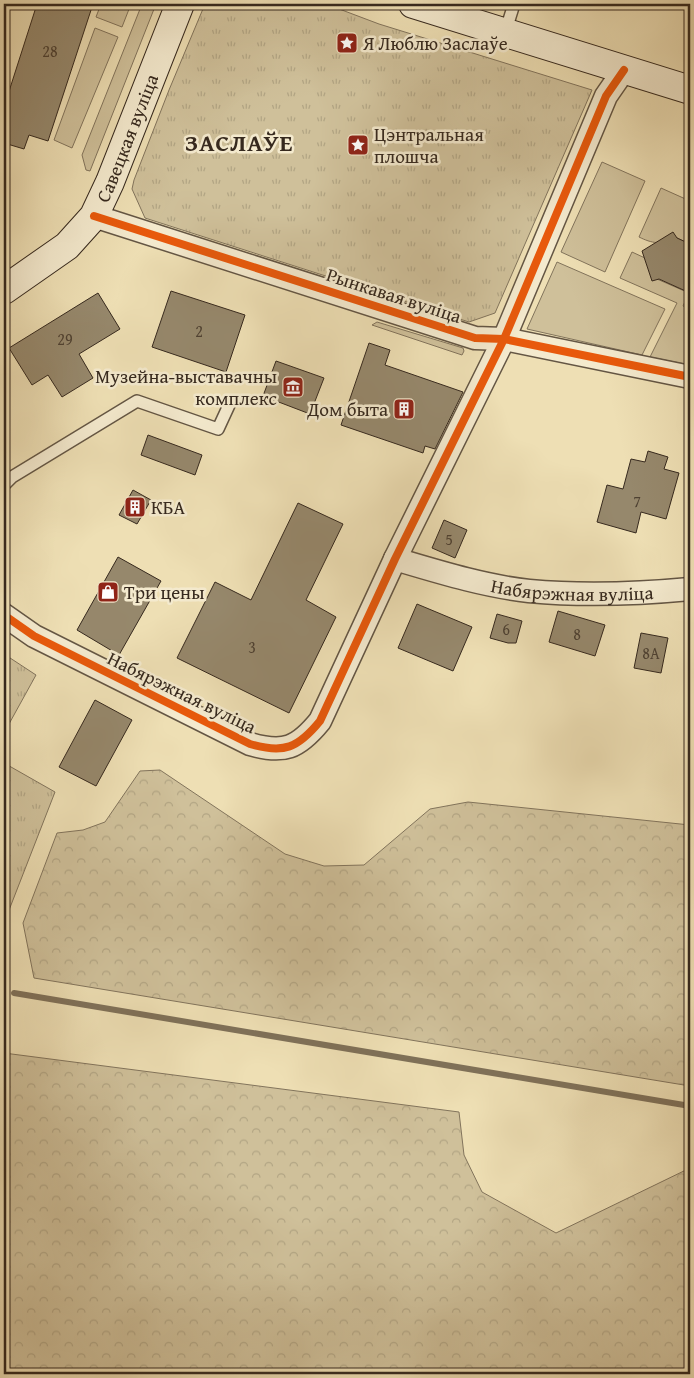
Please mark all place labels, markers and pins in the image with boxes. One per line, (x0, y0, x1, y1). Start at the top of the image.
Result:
place label: Я Люблю Заслаўе (362, 29, 508, 57)
place icon: Я Люблю Заслаўе (335, 31, 359, 55)
place label: Цэнтральная плошча (374, 120, 484, 170)
place icon: Цэнтральная плошча (346, 133, 370, 157)
place label: Музейна-выставачны комплекс (95, 362, 277, 412)
museum icon: Музейна-выставачны комплекс (281, 375, 305, 399)
place label: Дом быта (306, 395, 388, 423)
building icon: Дом быта (392, 397, 416, 421)
place label: КБА (151, 493, 185, 521)
building icon: КБА (123, 495, 147, 519)
place label: Три цены (124, 578, 204, 606)
shop icon: Три цены (96, 580, 120, 604)

